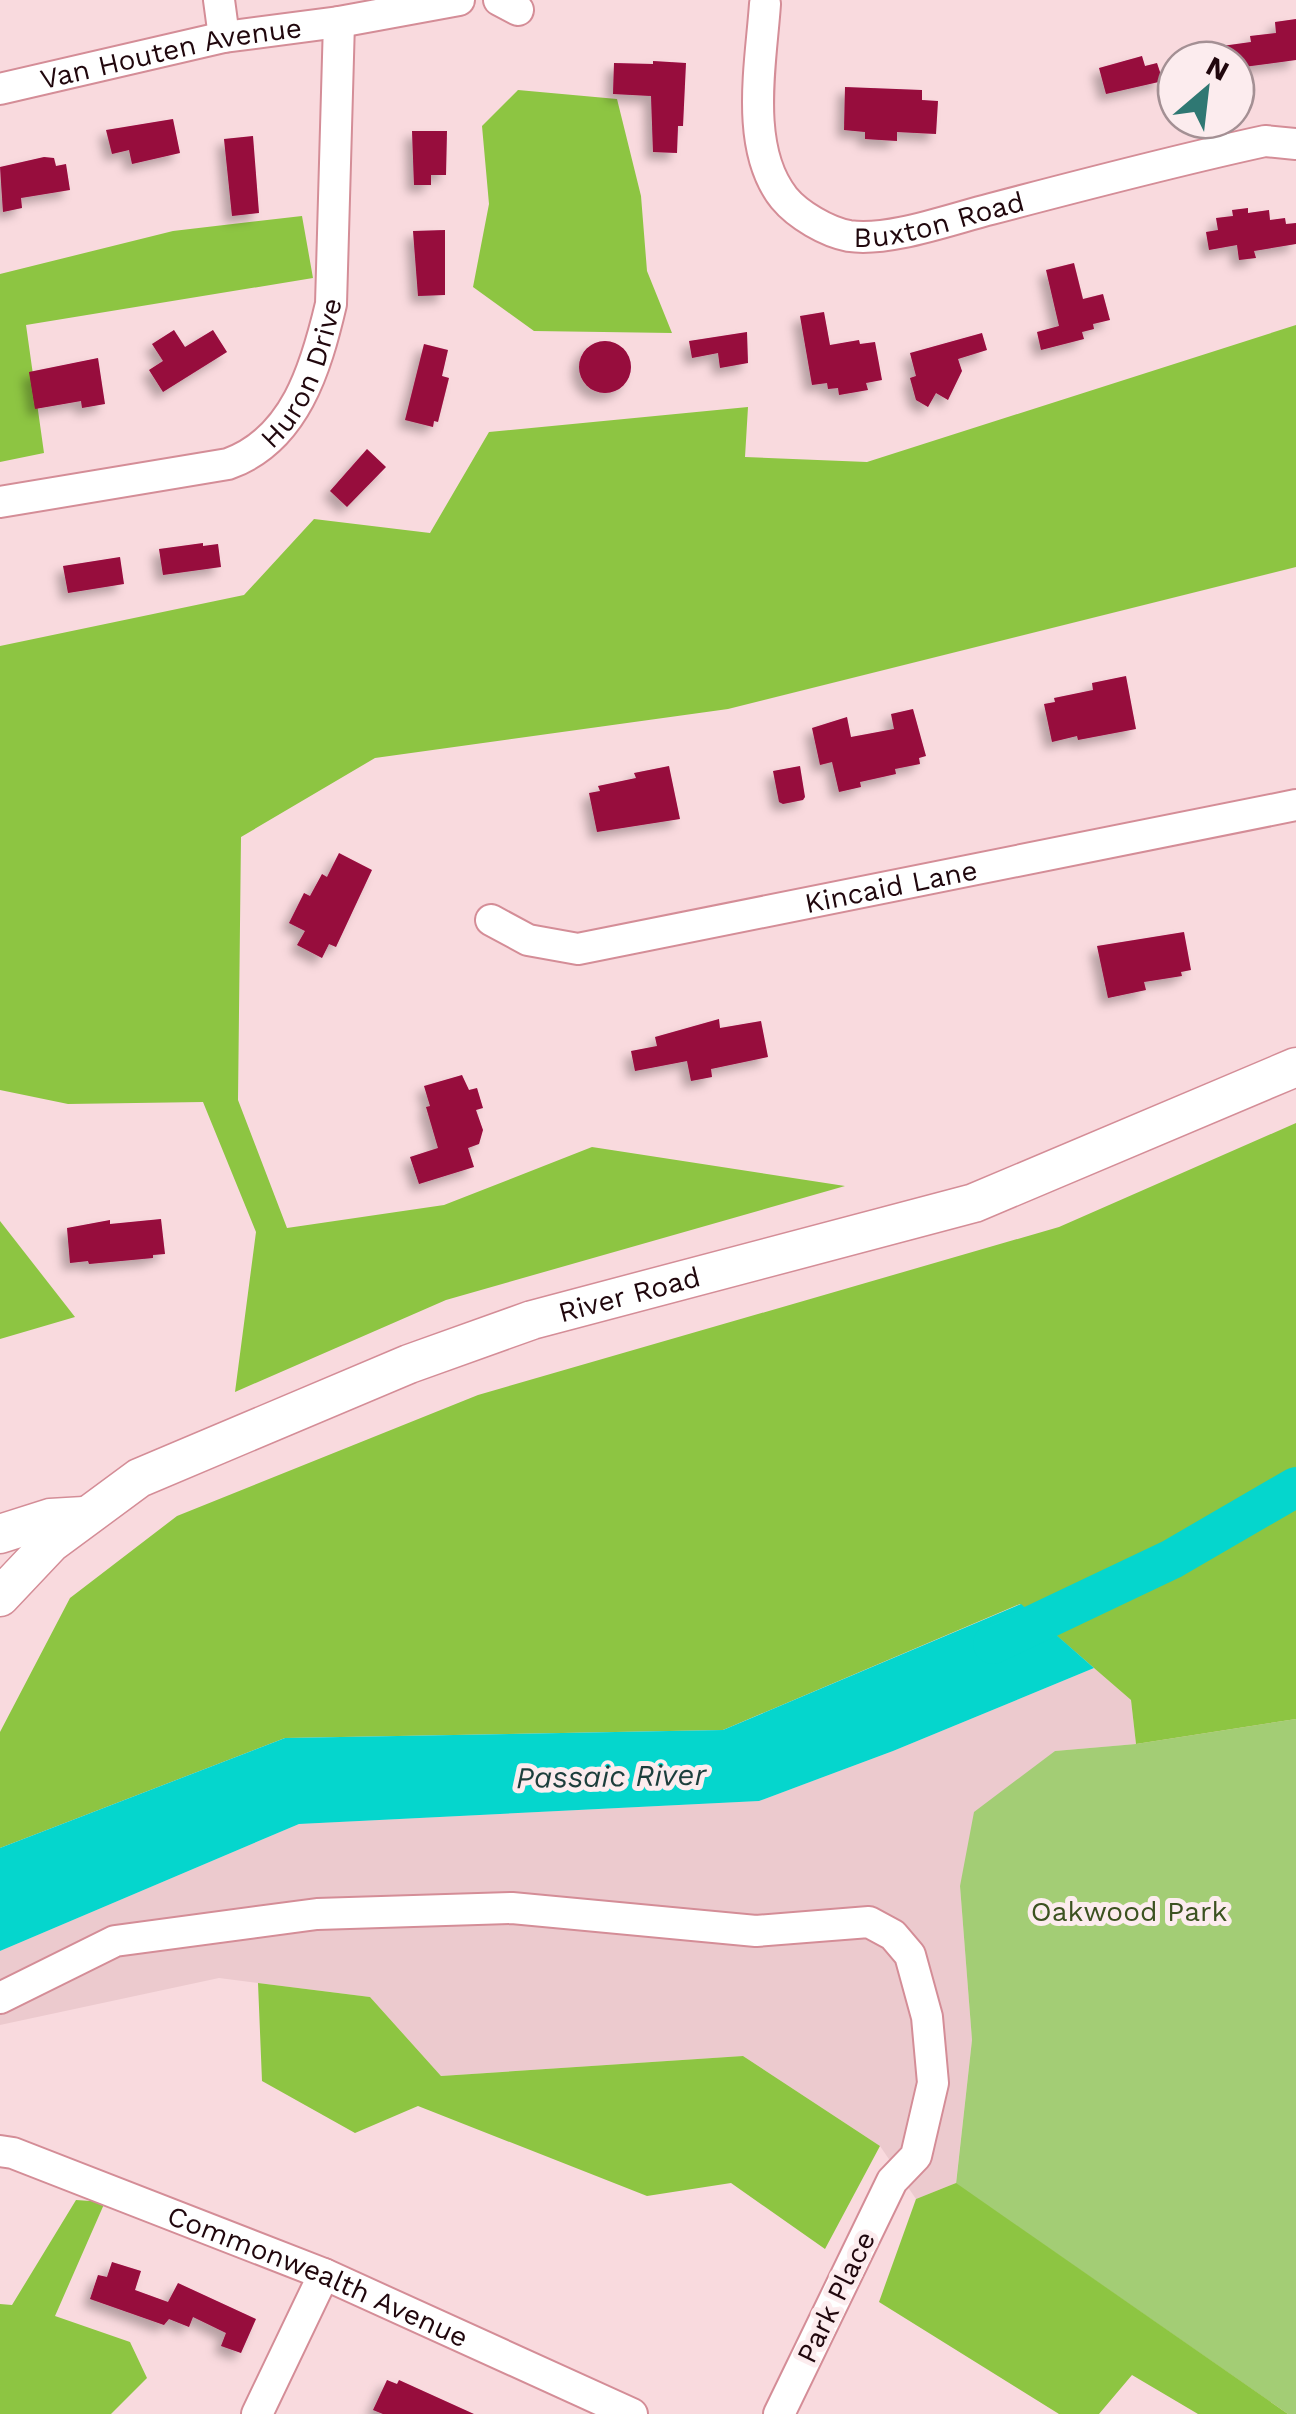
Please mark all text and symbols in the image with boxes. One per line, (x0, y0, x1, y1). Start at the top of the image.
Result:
street label: Van Houten Avenue (37, 11, 304, 96)
north arrow (1156, 40, 1256, 140)
text: N (1201, 49, 1234, 88)
street label: Buxton Road (854, 184, 1028, 254)
street label: Huron Drive (254, 295, 348, 455)
street label: Kincaid Lane (802, 853, 980, 920)
street label: River Road (555, 1260, 704, 1329)
water label: Passaic River (516, 1757, 708, 1795)
park label: Oakwood Park (1031, 1895, 1227, 1928)
street label: Commonwealth Avenue (163, 2198, 473, 2354)
street label: Park Place (790, 2226, 882, 2368)

